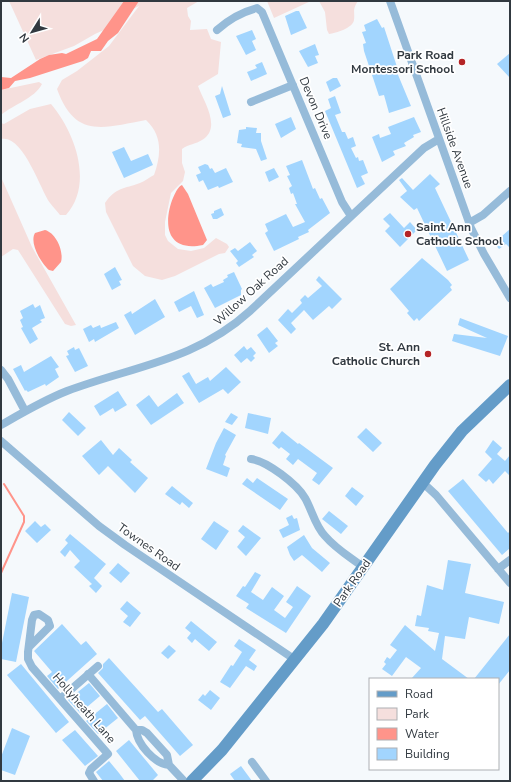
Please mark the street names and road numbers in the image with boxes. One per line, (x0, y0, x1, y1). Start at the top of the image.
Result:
street label: Devon Drive (296, 74, 336, 142)
street label: Hillside Avenue (433, 105, 477, 191)
street label: Willow Oak Road (210, 253, 292, 329)
street label: Townes Road (115, 520, 183, 574)
street label: Park Road (330, 556, 374, 610)
street label: Hollyheath Lane (49, 669, 119, 747)

